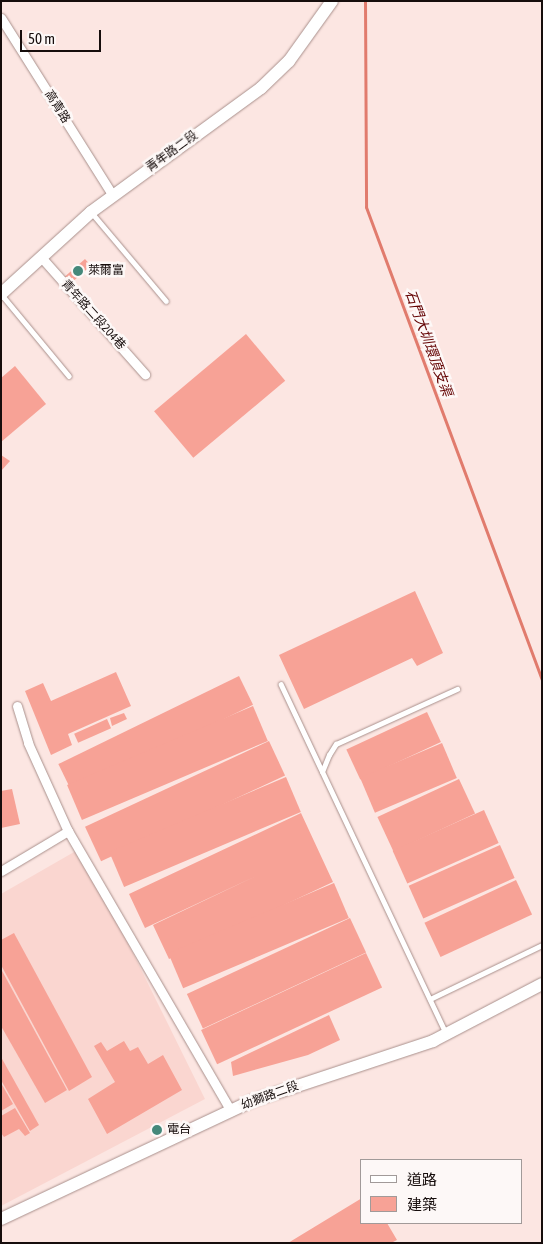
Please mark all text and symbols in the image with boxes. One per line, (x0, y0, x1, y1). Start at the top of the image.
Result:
scale bar (22, 20, 104, 52)
text: 50 m (28, 30, 55, 47)
street label: 高青路 (41, 88, 73, 126)
street label: 青年路二段 (143, 129, 201, 175)
place label: 萊爾富 (88, 264, 124, 278)
marker: 萊爾富 (72, 265, 84, 277)
street label: 青年路二段204巷 (58, 277, 128, 353)
water label: 石門大圳環頂支渠 (402, 288, 456, 398)
street label: 幼獅路二段 (239, 1079, 301, 1113)
place label: 電台 (167, 1123, 191, 1137)
marker: 電台 (151, 1124, 163, 1136)
legend (360, 1159, 523, 1224)
text: 道路 (407, 1171, 437, 1188)
text: 建築 (407, 1196, 437, 1213)

